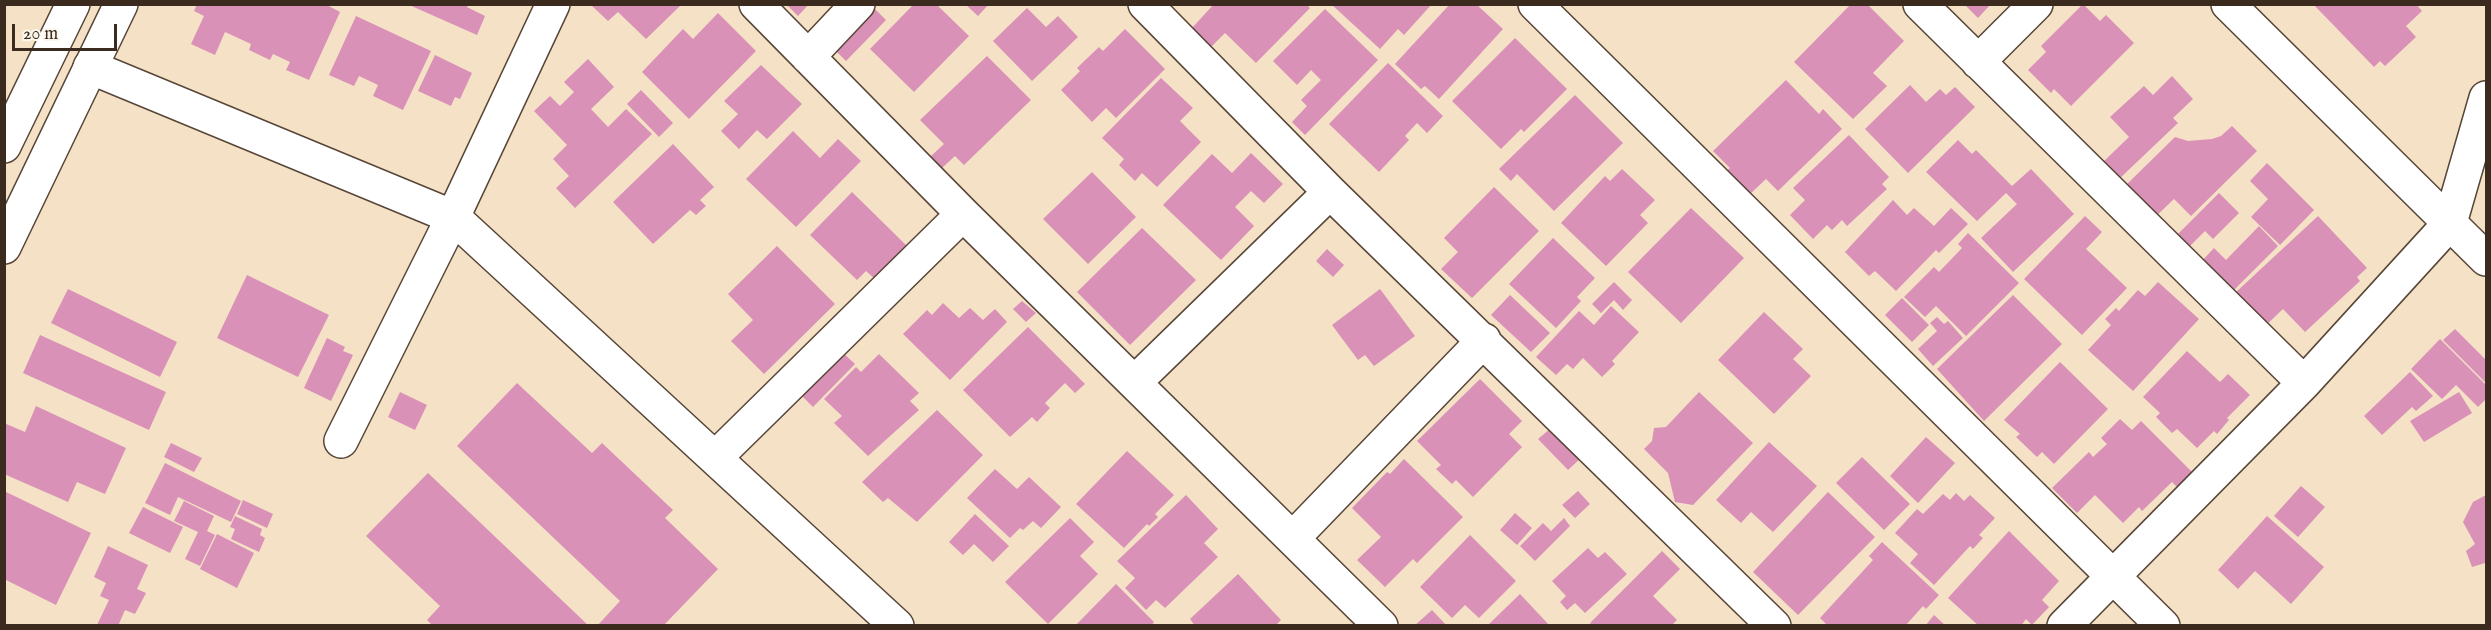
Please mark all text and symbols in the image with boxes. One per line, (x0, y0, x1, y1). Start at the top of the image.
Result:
scale bar (15, 12, 120, 50)
text: 20 m (23, 23, 58, 46)

